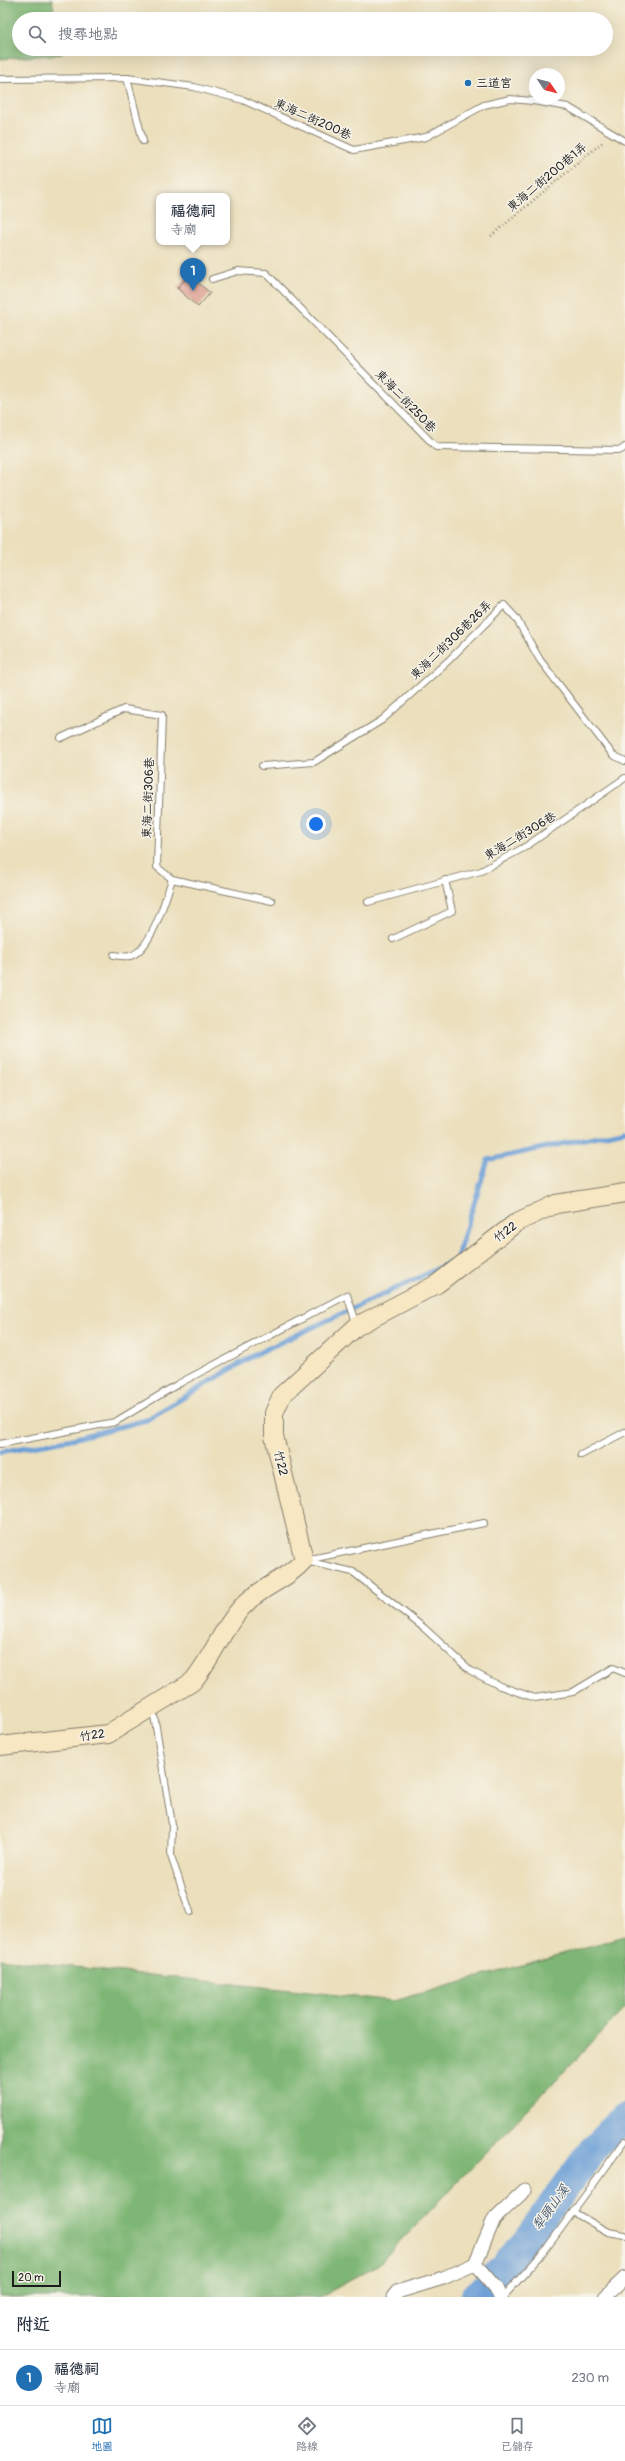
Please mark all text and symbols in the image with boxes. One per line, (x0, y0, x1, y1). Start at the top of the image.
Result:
search box (12, 12, 613, 56)
icon: search (26, 23, 48, 45)
text: 搜尋地點 (58, 25, 118, 44)
north arrow (529, 68, 565, 104)
place label: 三道宮 (476, 76, 512, 91)
marker: 三道宮 (463, 78, 473, 88)
street label: 東海二街200巷 (272, 96, 354, 143)
street label: 東海二街200巷1弄 (504, 140, 590, 215)
popup (156, 193, 230, 245)
text: 福德祠 (170, 202, 216, 221)
text: 寺廟 (170, 222, 197, 238)
pin: 1 (180, 258, 206, 291)
street label: 東海二街250巷 (372, 367, 439, 436)
street label: 東海二街306巷26弄 (407, 598, 495, 683)
street label: 東海二街306巷 (140, 757, 157, 839)
street label: 東海二街306巷 (481, 809, 559, 864)
your location (306, 814, 326, 834)
street label: 竹22 (491, 1219, 520, 1246)
street label: 竹22 (270, 1449, 291, 1477)
street label: 竹22 (78, 1726, 106, 1745)
water label: 犁頭山溪 (529, 2181, 573, 2233)
scale bar (12, 2269, 61, 2288)
text: 20 m (18, 2271, 44, 2284)
text: 附近 (16, 2314, 50, 2335)
text: 福德祠 (54, 2360, 99, 2379)
text: 1 (26, 2370, 32, 2386)
text: 230 m (572, 2370, 609, 2386)
text: 寺廟 (54, 2380, 80, 2396)
tab: 地圖 (91, 2415, 113, 2453)
tab: 路線 (296, 2415, 318, 2453)
tab: 已儲存 (501, 2415, 534, 2453)

